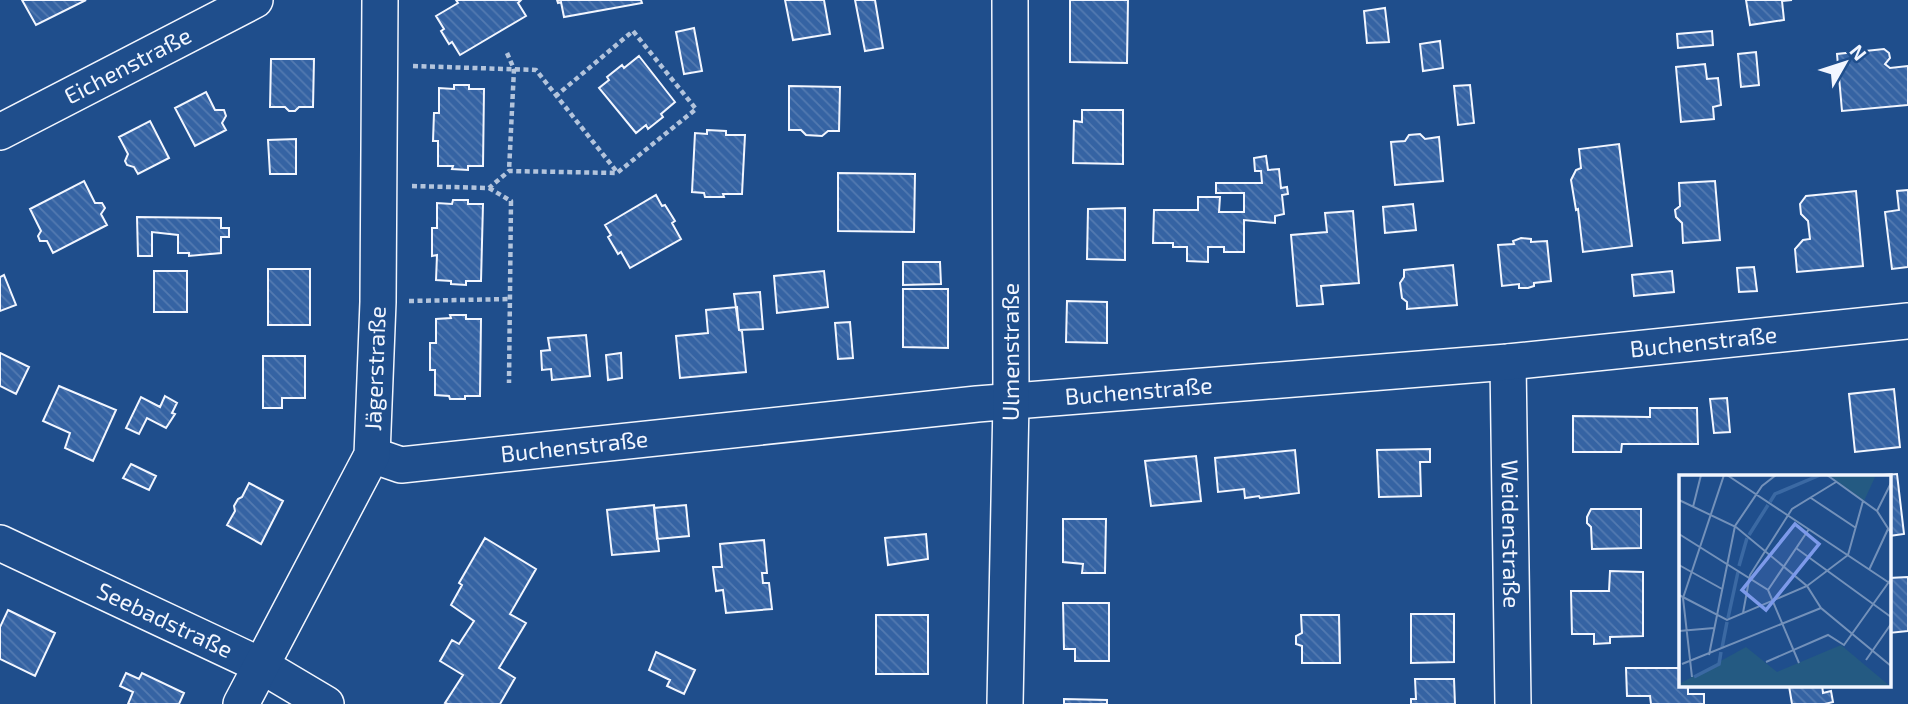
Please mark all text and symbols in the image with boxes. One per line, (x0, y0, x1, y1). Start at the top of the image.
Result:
street label: Eichenstraße (59, 20, 196, 109)
north arrow (1810, 28, 1880, 98)
text: N (1845, 39, 1872, 65)
street label: Ulmenstraße (996, 283, 1024, 421)
street label: Jägerstraße (358, 305, 391, 431)
street label: Buchenstraße (1628, 320, 1778, 362)
street label: Buchenstraße (1064, 370, 1213, 410)
street label: Buchenstraße (499, 424, 649, 467)
street label: Weidenstraße (1496, 459, 1527, 608)
inset map (1679, 475, 1890, 686)
street label: Seebadstraße (93, 576, 238, 663)

